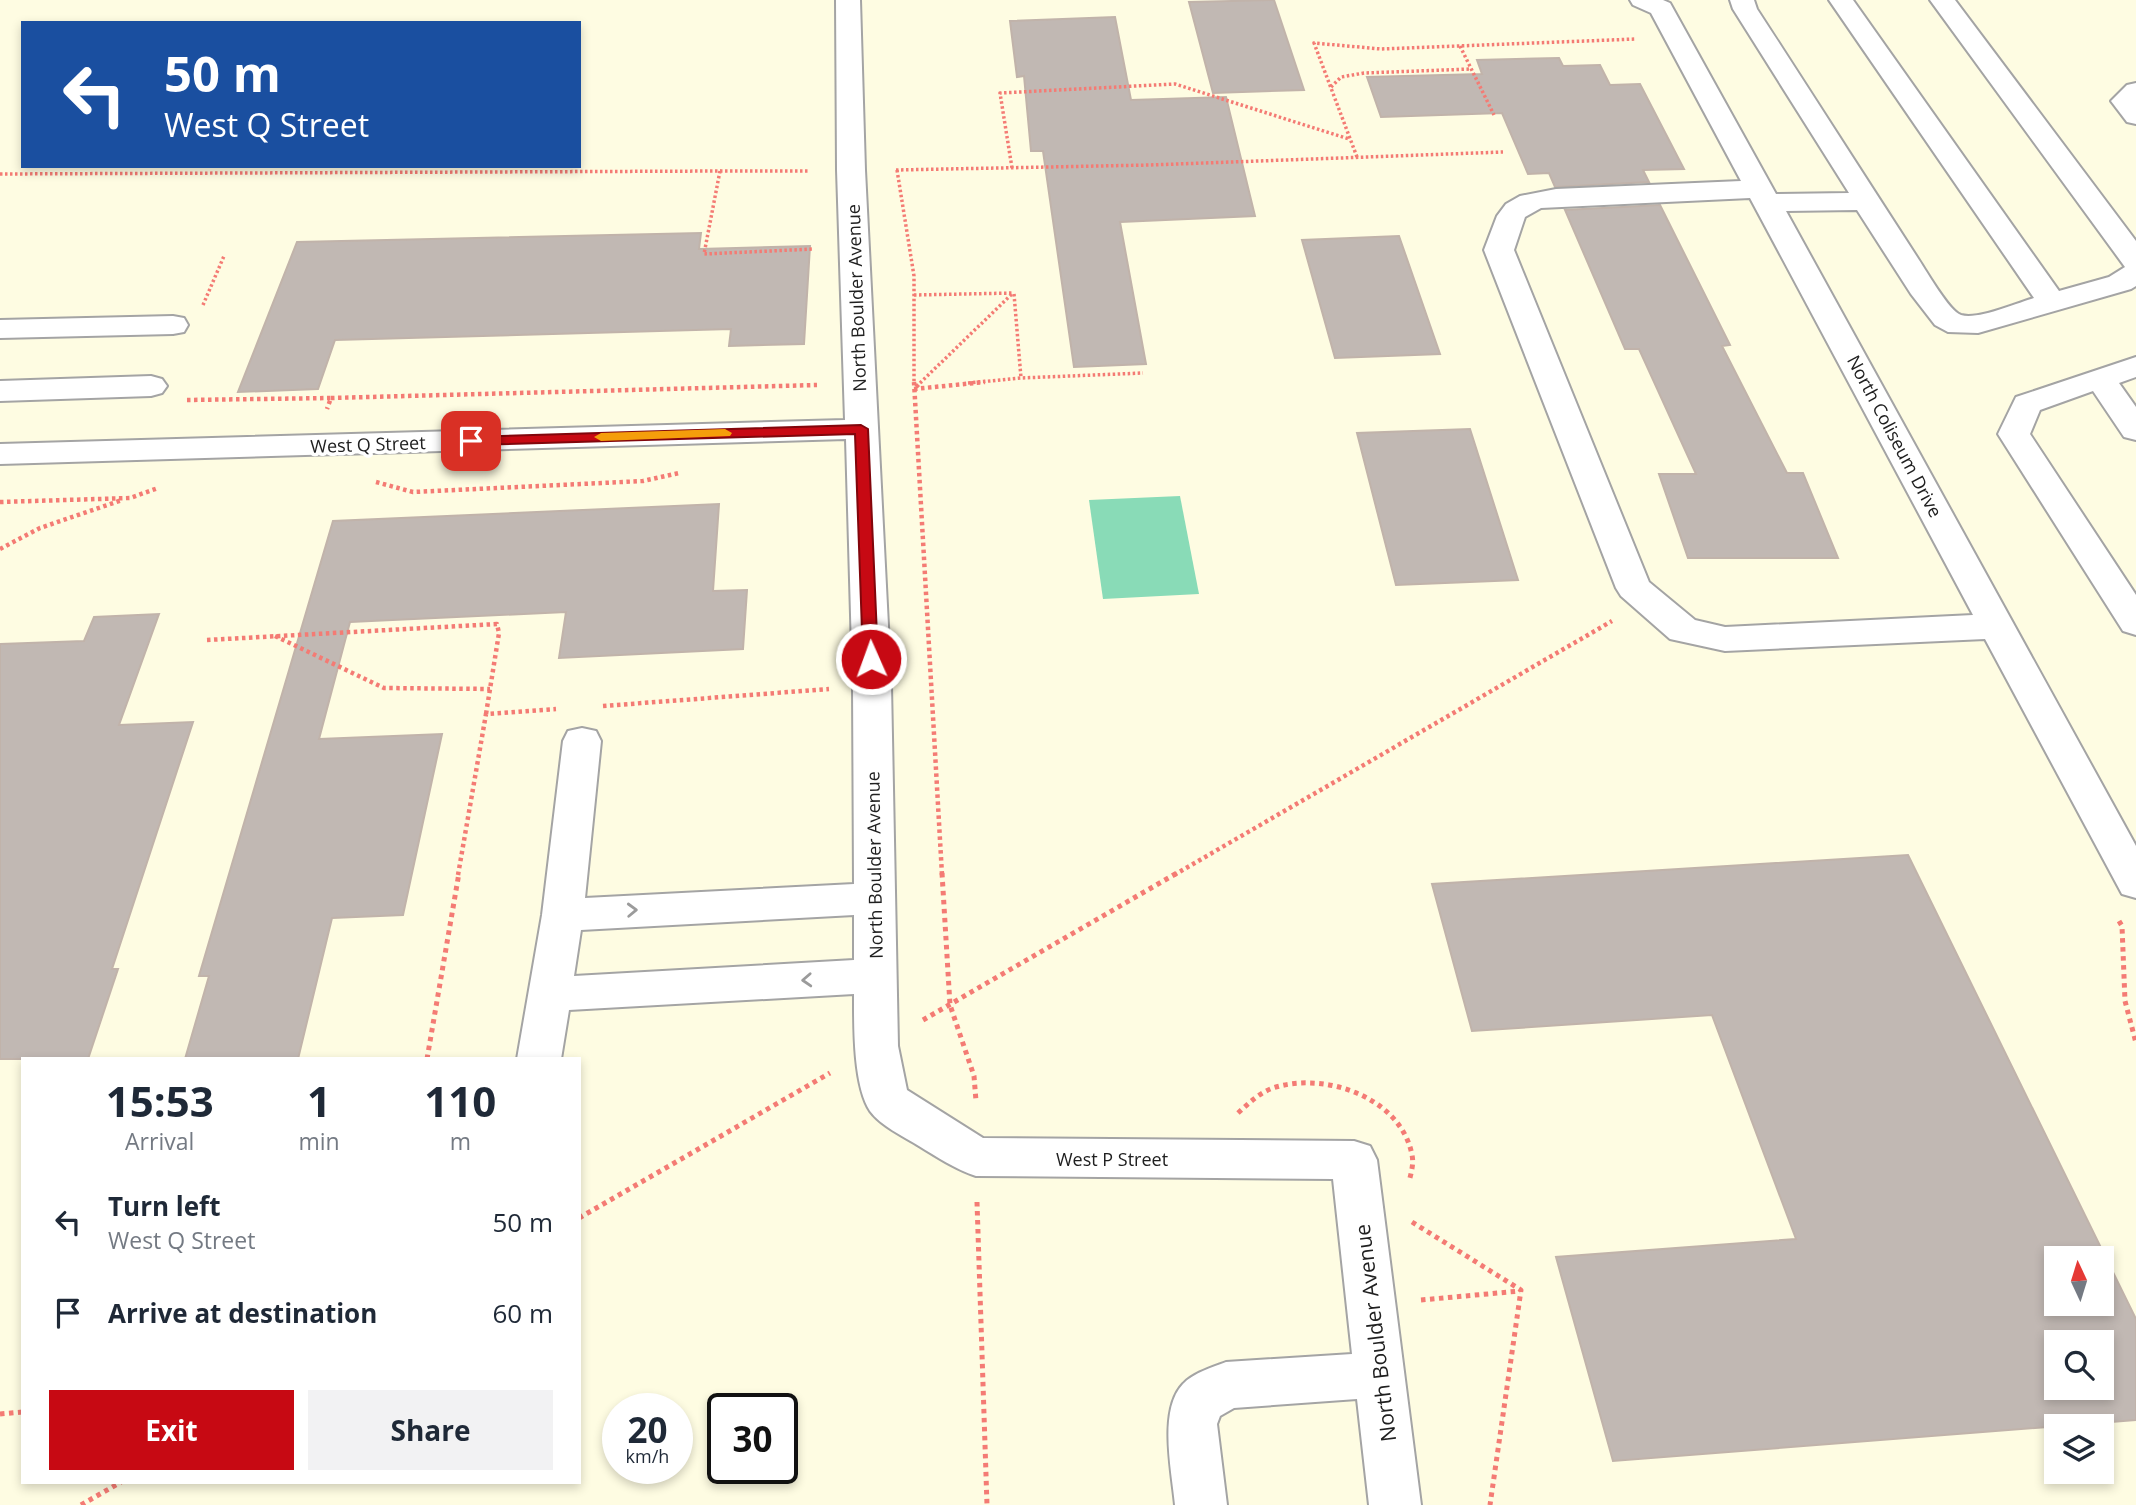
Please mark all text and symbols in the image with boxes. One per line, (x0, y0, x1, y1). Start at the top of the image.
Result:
text: 50 m (164, 40, 281, 106)
icon: left (49, 49, 140, 140)
text: West Q Street (164, 103, 369, 146)
street label: North Boulder Avenue (841, 204, 871, 392)
street label: North Coliseum Drive (1842, 351, 1948, 521)
pin (441, 411, 501, 471)
icon: arrive (452, 422, 490, 460)
street label: West Q Street (310, 430, 426, 458)
position arrow (834, 622, 908, 696)
street label: North Boulder Avenue (860, 771, 888, 959)
one-way arrow (627, 902, 637, 918)
one-way arrow (801, 972, 812, 987)
text: 15:53 (106, 1072, 214, 1129)
text: 1 (307, 1072, 331, 1129)
text: 110 (424, 1072, 496, 1129)
text: Arrival (125, 1125, 194, 1157)
text: min (298, 1125, 340, 1157)
text: m (450, 1125, 471, 1157)
street label: West P Street (1056, 1147, 1168, 1171)
text: Turn left (108, 1188, 220, 1224)
icon: left (49, 1203, 87, 1241)
text: 50 m (492, 1204, 553, 1240)
street label: North Boulder Avenue (1348, 1223, 1402, 1443)
text: West Q Street (108, 1224, 255, 1256)
north arrow (2044, 1246, 2114, 1316)
map controls (2044, 1246, 2114, 1484)
icon: arrive (49, 1294, 87, 1332)
text: Arrive at destination (108, 1295, 377, 1331)
text: 60 m (492, 1295, 553, 1331)
button: search (2044, 1330, 2114, 1400)
button: Exit (49, 1390, 294, 1470)
button: Share (308, 1390, 553, 1470)
speed limit sign: 30 (707, 1393, 798, 1484)
text: 20 (627, 1406, 668, 1453)
button: layers (2044, 1414, 2114, 1484)
text: km/h (626, 1444, 669, 1468)

